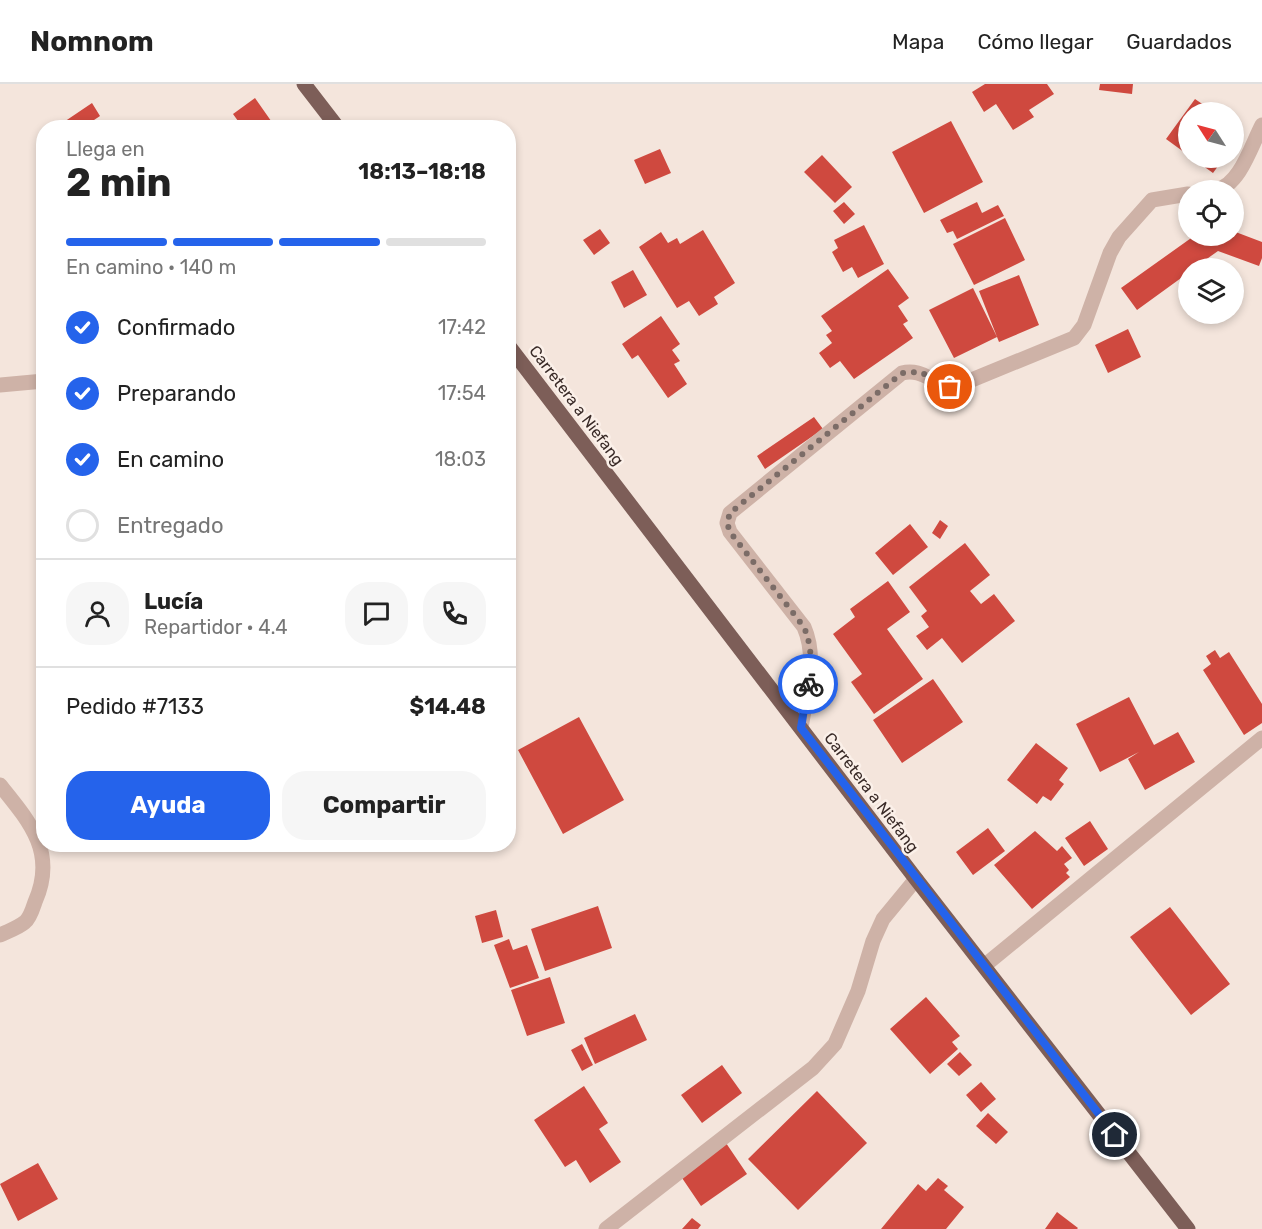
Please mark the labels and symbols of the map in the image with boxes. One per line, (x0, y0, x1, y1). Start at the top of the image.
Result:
north arrow (1178, 102, 1244, 168)
street label: Carretera a Niefang (525, 342, 628, 469)
pin (924, 361, 975, 412)
courier (778, 654, 838, 714)
street label: Carretera a Niefang (820, 729, 923, 856)
pin (1089, 1109, 1140, 1160)

